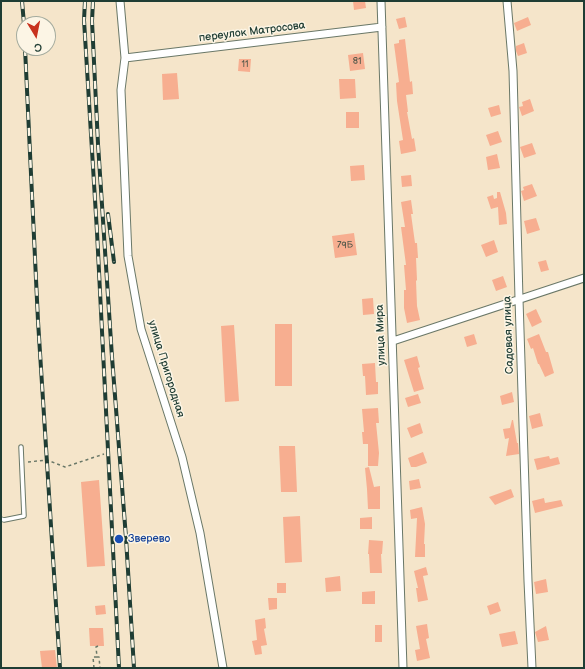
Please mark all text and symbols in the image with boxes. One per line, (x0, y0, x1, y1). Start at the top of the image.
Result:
north arrow (16, 16, 56, 56)
street label: переулок Матросова (198, 19, 306, 45)
text: С (33, 40, 43, 54)
house number: 81 (353, 57, 361, 67)
house number: 11 (242, 60, 248, 70)
house number: 79Б (337, 241, 353, 251)
street label: Садовая улица (501, 296, 517, 374)
street label: улица Мира (373, 304, 389, 366)
street label: улица Пригородная (145, 319, 187, 419)
place label: Зверево (128, 532, 170, 546)
marker: Зверево (113, 533, 125, 545)

